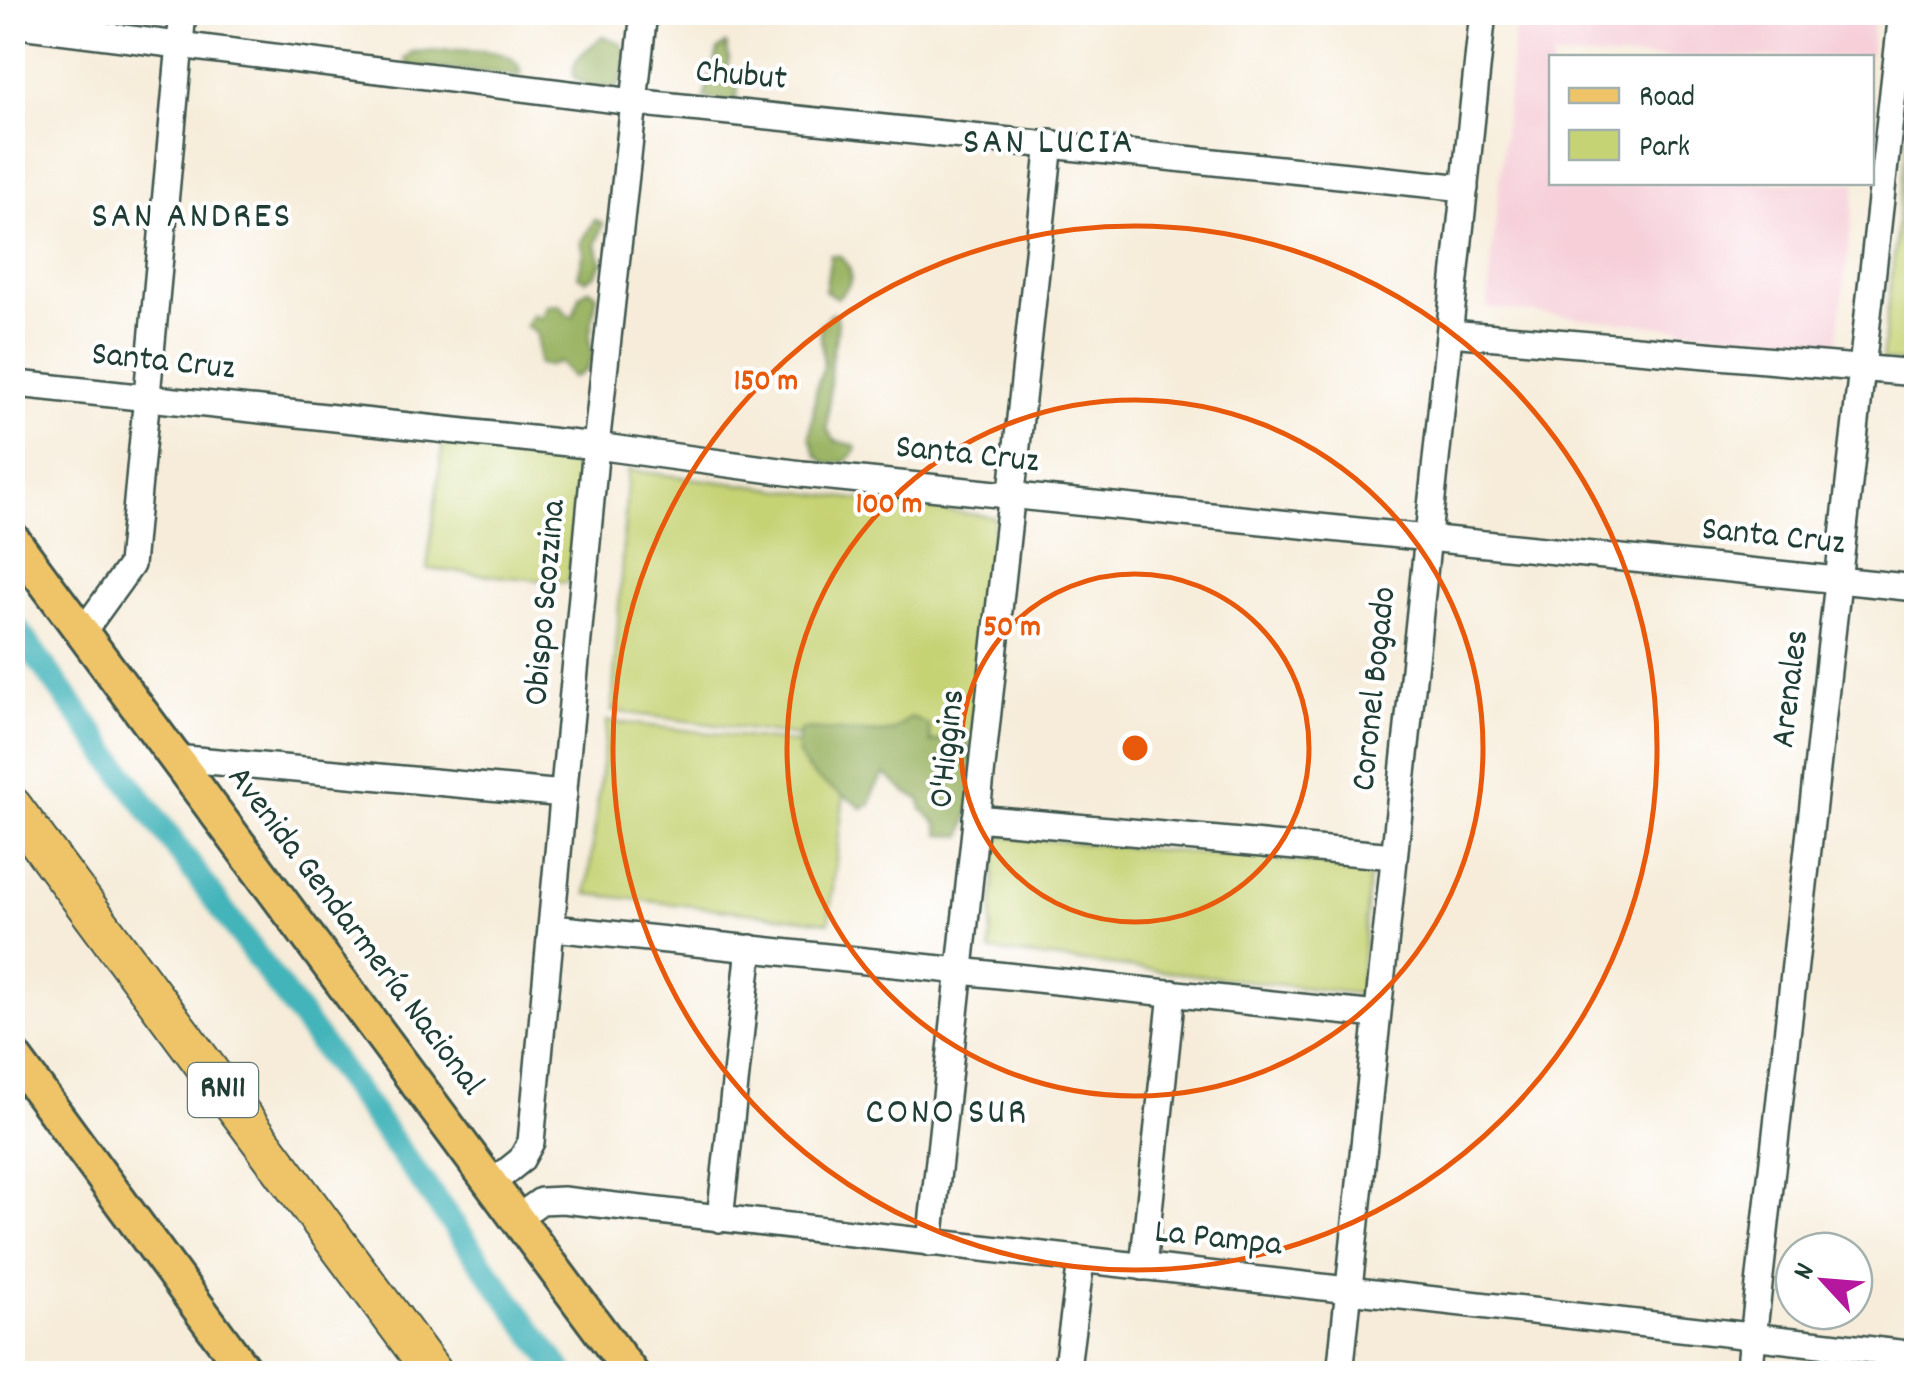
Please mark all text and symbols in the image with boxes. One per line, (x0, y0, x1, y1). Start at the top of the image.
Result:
street label: Chubut (693, 48, 789, 106)
legend (1549, 55, 1874, 185)
text: Road (1639, 78, 1695, 121)
district label: SAN LUCIA (963, 117, 1135, 172)
text: Park (1639, 128, 1690, 171)
district label: SAN ANDRES (91, 191, 293, 246)
street label: Santa Cruz (89, 331, 237, 395)
text: 150 m (734, 362, 798, 405)
street label: Santa Cruz (893, 424, 1041, 488)
text: 100 m (856, 485, 922, 528)
street label: Obispo Scozzina (513, 497, 581, 708)
street label: Santa Cruz (1699, 506, 1847, 570)
street label: Coronel Bogado (1340, 584, 1412, 794)
text: 50 m (983, 608, 1041, 651)
street label: Arenales (1760, 627, 1824, 751)
street label: O'Higgins (918, 687, 980, 811)
centre of rings (1117, 730, 1153, 766)
street label: Avenida Gendarmería Nacional (213, 757, 495, 1107)
road number: RN11 (188, 1063, 258, 1117)
district label: CONO SUR (865, 1087, 1029, 1142)
street label: La Pampa (1152, 1208, 1285, 1272)
north arrow (1774, 1231, 1874, 1331)
text: N (1785, 1257, 1827, 1287)

